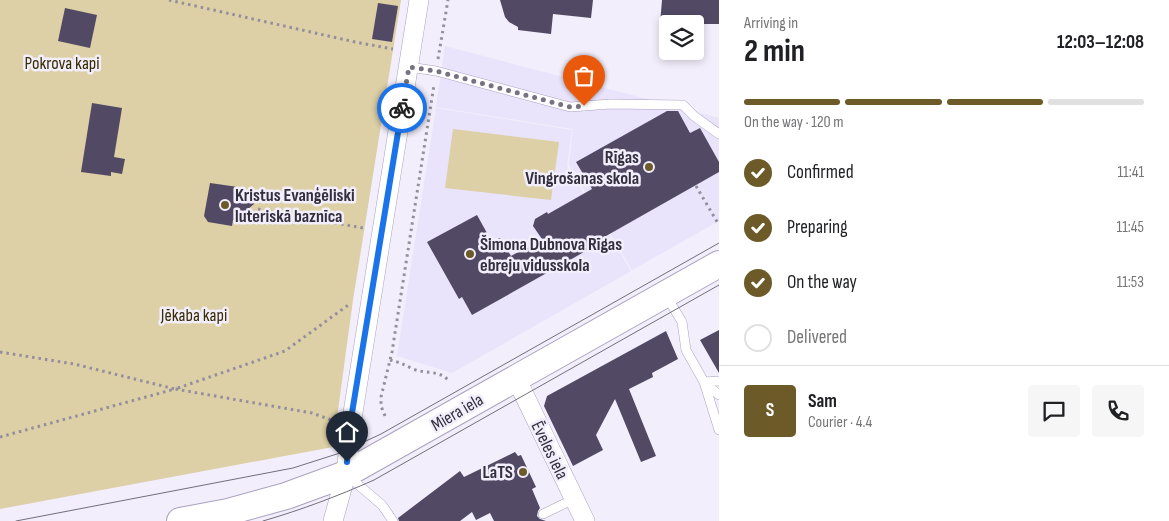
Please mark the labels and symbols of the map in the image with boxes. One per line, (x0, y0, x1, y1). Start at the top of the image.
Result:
park label: Pokrova kapi (24, 53, 100, 74)
pin (563, 55, 605, 106)
courier (377, 83, 427, 133)
place label: Rīgas Vingrošanas skola (525, 147, 639, 189)
marker: Rīgas Vingrošanas skola (643, 161, 655, 173)
place label: Kristus Evanģēliski luteriskā baznīca (235, 185, 355, 227)
marker: Kristus Evanģēliski luteriskā baznīca (219, 199, 231, 211)
place label: Šimona Dubnova Rīgas ebreju vidusskola (480, 234, 622, 276)
marker: Šimona Dubnova Rīgas ebreju vidusskola (464, 248, 476, 260)
park label: Jēkaba kapi (160, 305, 227, 326)
street label: Miera iela (427, 389, 487, 436)
pin (326, 411, 368, 462)
street label: Ēveles iela (526, 418, 573, 483)
place label: LaTS (483, 462, 513, 483)
marker: LaTS (517, 466, 529, 478)

